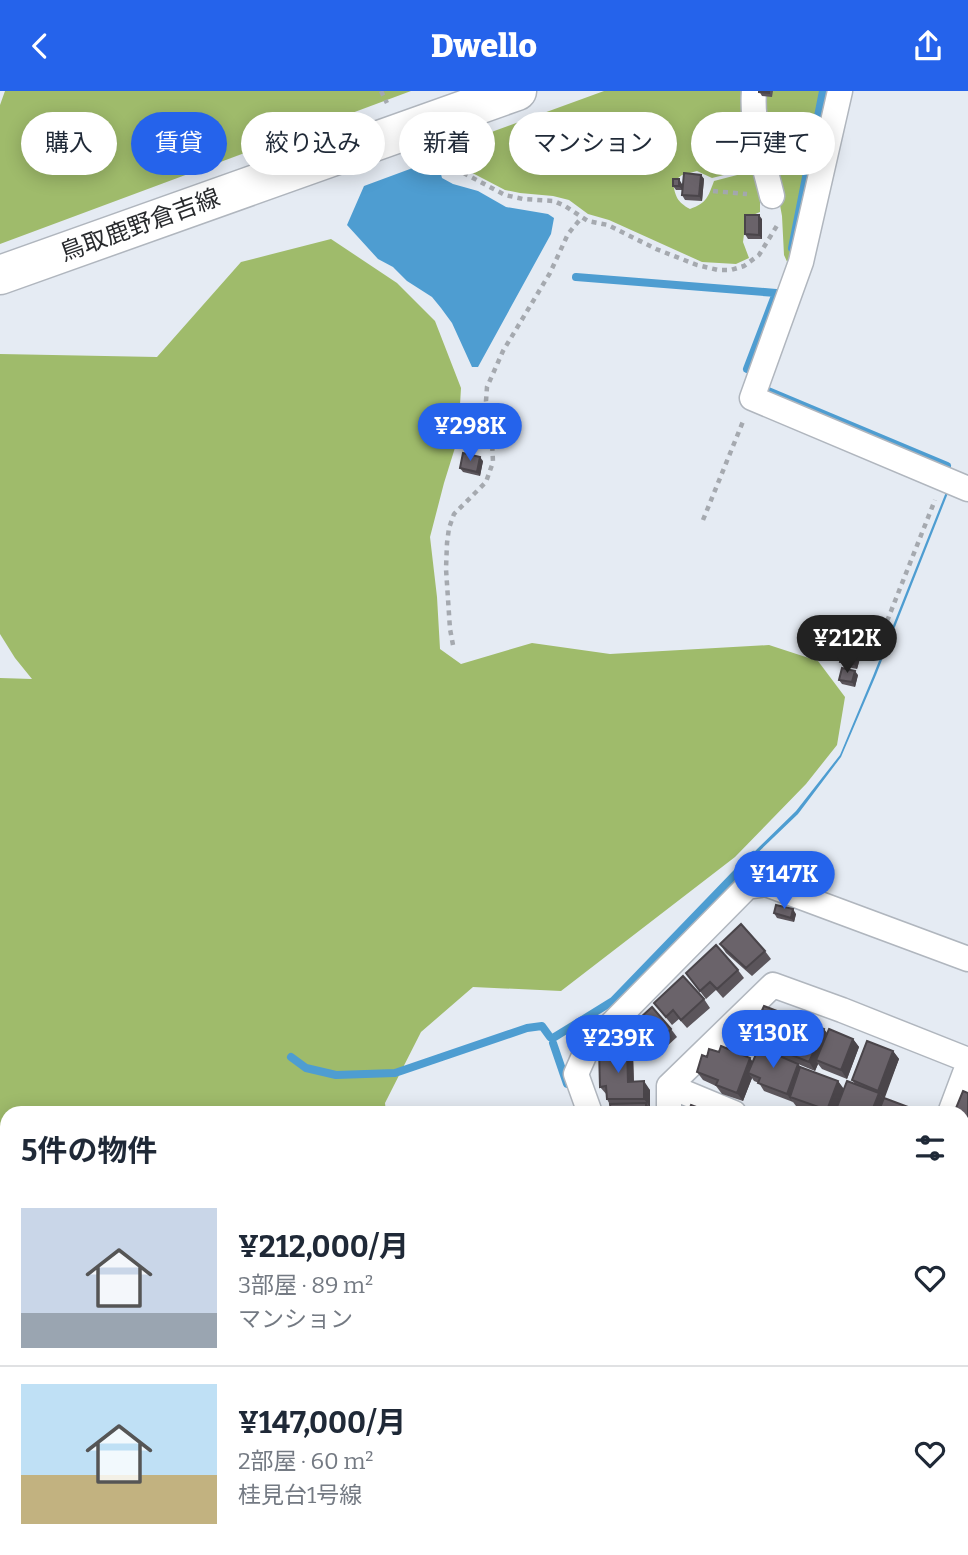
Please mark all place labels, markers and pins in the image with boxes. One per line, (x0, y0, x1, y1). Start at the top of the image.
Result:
pin: ¥298K (421, 403, 519, 463)
pin: ¥212K (798, 615, 896, 675)
pin: ¥147K (735, 851, 833, 911)
pin: ¥130K (724, 1011, 822, 1070)
pin: ¥239K (569, 1016, 667, 1075)

